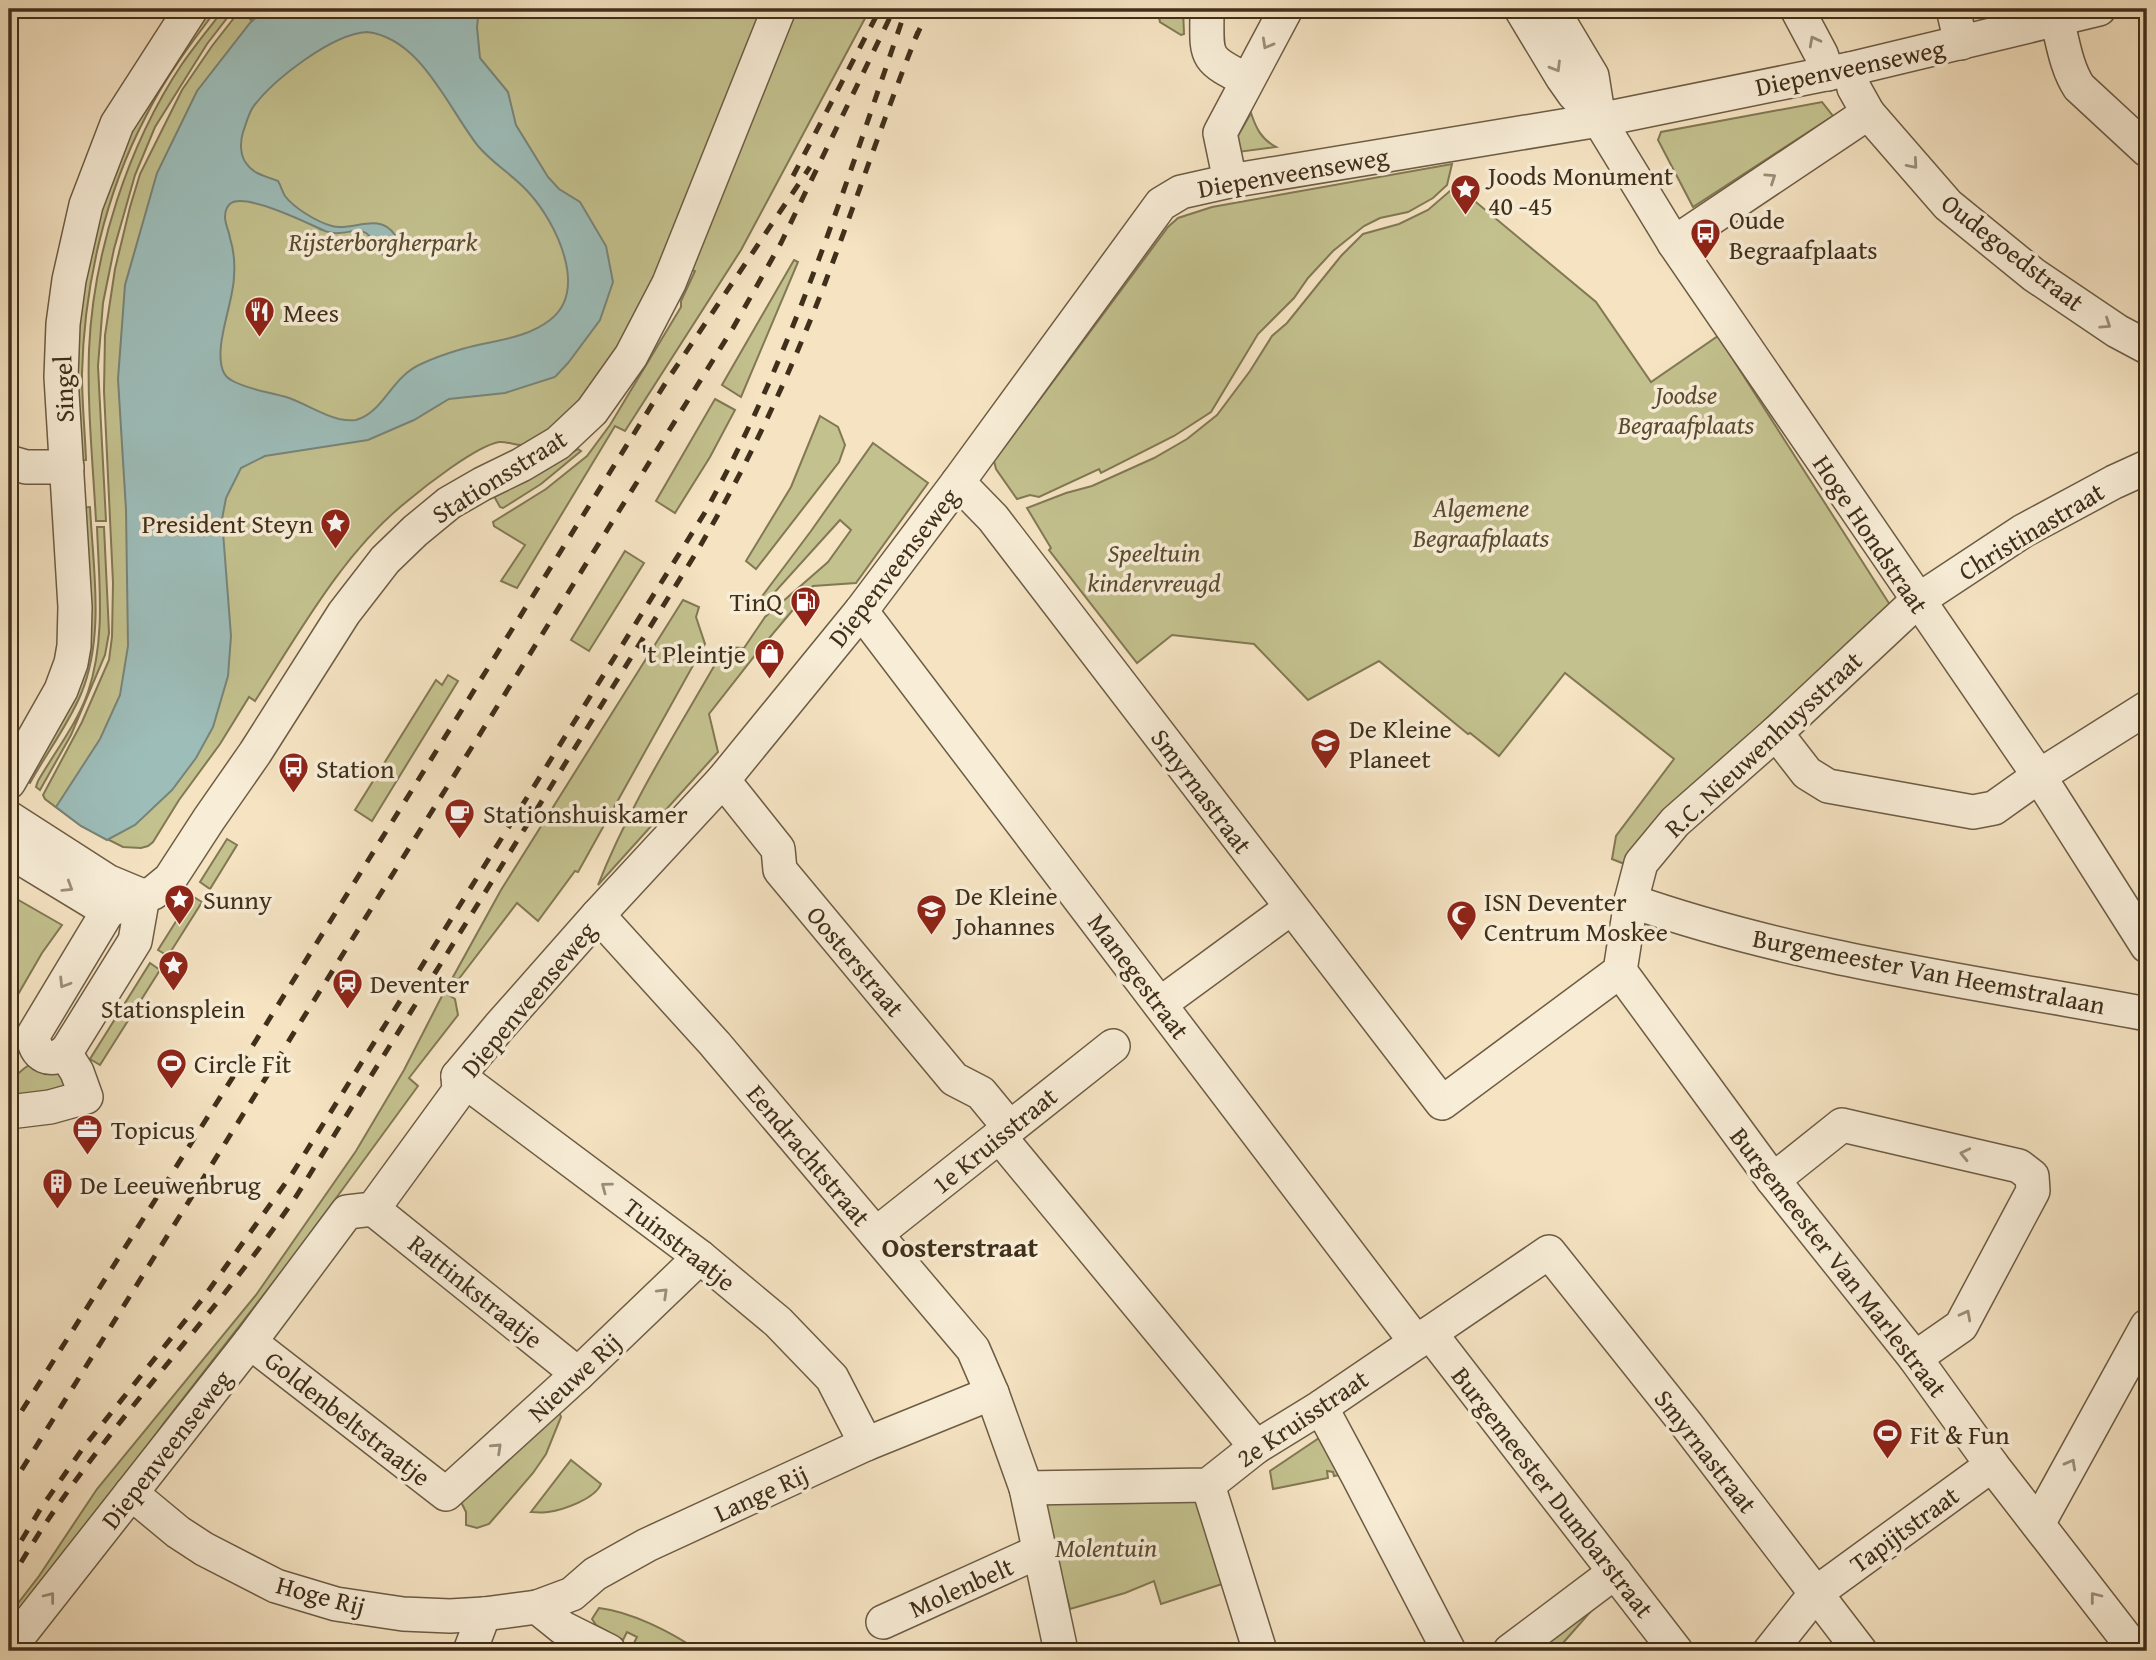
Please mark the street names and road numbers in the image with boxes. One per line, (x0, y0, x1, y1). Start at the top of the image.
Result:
street label: Diepenveenseweg (1752, 28, 1949, 106)
street label: Diepenveenseweg (1195, 136, 1392, 208)
street label: Oudegoedstraat (1933, 184, 2093, 320)
street label: Singel (42, 355, 84, 423)
street label: Stationsstraat (424, 419, 574, 533)
street label: Hoge Hondstraat (1803, 447, 1939, 621)
street label: Christinastraat (1951, 472, 2111, 590)
street label: Diepenveenseweg (818, 479, 968, 655)
street label: R.C. Nieuwenhuysstraat (1655, 642, 1871, 846)
street label: Smyrnastraat (1142, 720, 1262, 862)
street label: Oosterstraat (798, 897, 914, 1025)
street label: Manegestraat (1079, 905, 1199, 1047)
street label: Diepenveenseweg (451, 912, 605, 1085)
street label: Burgemeester Van Heemstralaan (1749, 918, 2109, 1024)
street label: Eendrachtstraat (738, 1075, 880, 1235)
street label: 1e Kruisstraat (923, 1077, 1065, 1203)
street label: Burgemeester Van Marlestraat (1721, 1118, 1957, 1406)
street label: Tuinstraatje (615, 1188, 745, 1300)
street label: Rattinkstraatje (400, 1224, 552, 1358)
street label: Nieuwe Rij (518, 1323, 630, 1431)
street label: Goldenbeltstraatje (257, 1341, 439, 1495)
street label: Burgemeester Dumbarstraat (1442, 1358, 1664, 1626)
street label: 2e Kruisstraat (1228, 1359, 1376, 1477)
street label: Diepenveenseweg (91, 1361, 241, 1537)
street label: Smyrnastraat (1645, 1381, 1767, 1521)
street label: Lange Rij (708, 1454, 814, 1532)
street label: Tapijtstraat (1841, 1476, 1967, 1582)
street label: Molenbelt (902, 1547, 1020, 1627)
street label: Hoge Rij (272, 1564, 370, 1626)

